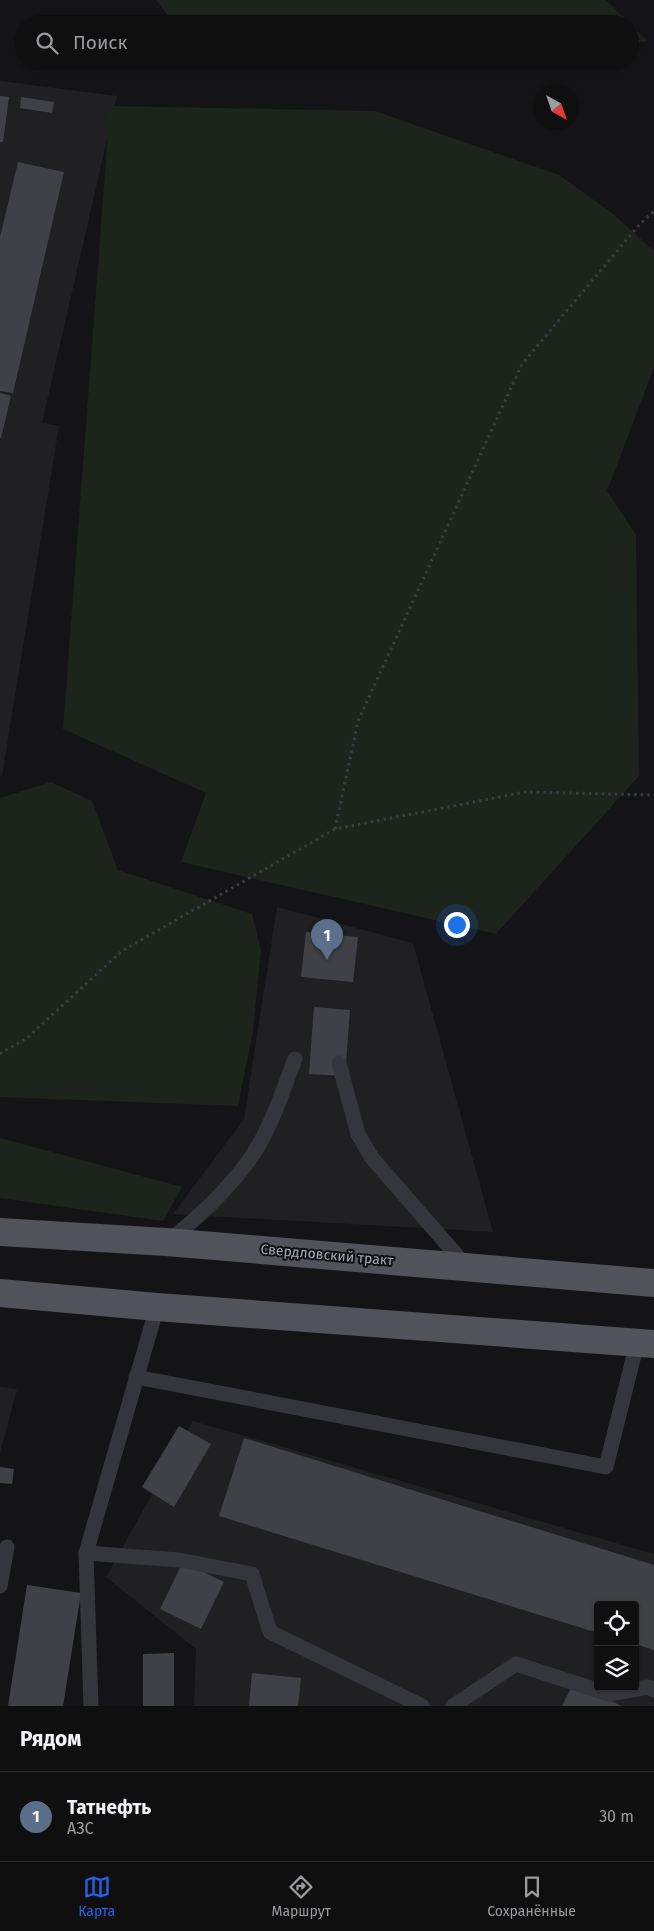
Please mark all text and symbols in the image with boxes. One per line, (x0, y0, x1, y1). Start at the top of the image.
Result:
search box (15, 15, 639, 70)
icon: search (33, 29, 61, 57)
text: Поиск (73, 31, 127, 54)
north arrow (534, 85, 579, 130)
your location (444, 912, 470, 938)
pin: 1 (311, 919, 343, 960)
street label: Свердловский тракт (260, 1241, 395, 1269)
map controls (594, 1601, 639, 1691)
button: locate (594, 1601, 639, 1646)
button: layers (594, 1646, 639, 1691)
text: Рядом (20, 1726, 81, 1752)
text: Татнефть (67, 1796, 151, 1819)
text: 1 (32, 1807, 40, 1826)
text: 30 m (599, 1807, 634, 1826)
text: АЗС (67, 1819, 93, 1838)
tab: Карта (78, 1873, 115, 1920)
tab: Маршрут (272, 1873, 331, 1920)
tab: Сохранённые (487, 1873, 576, 1920)

